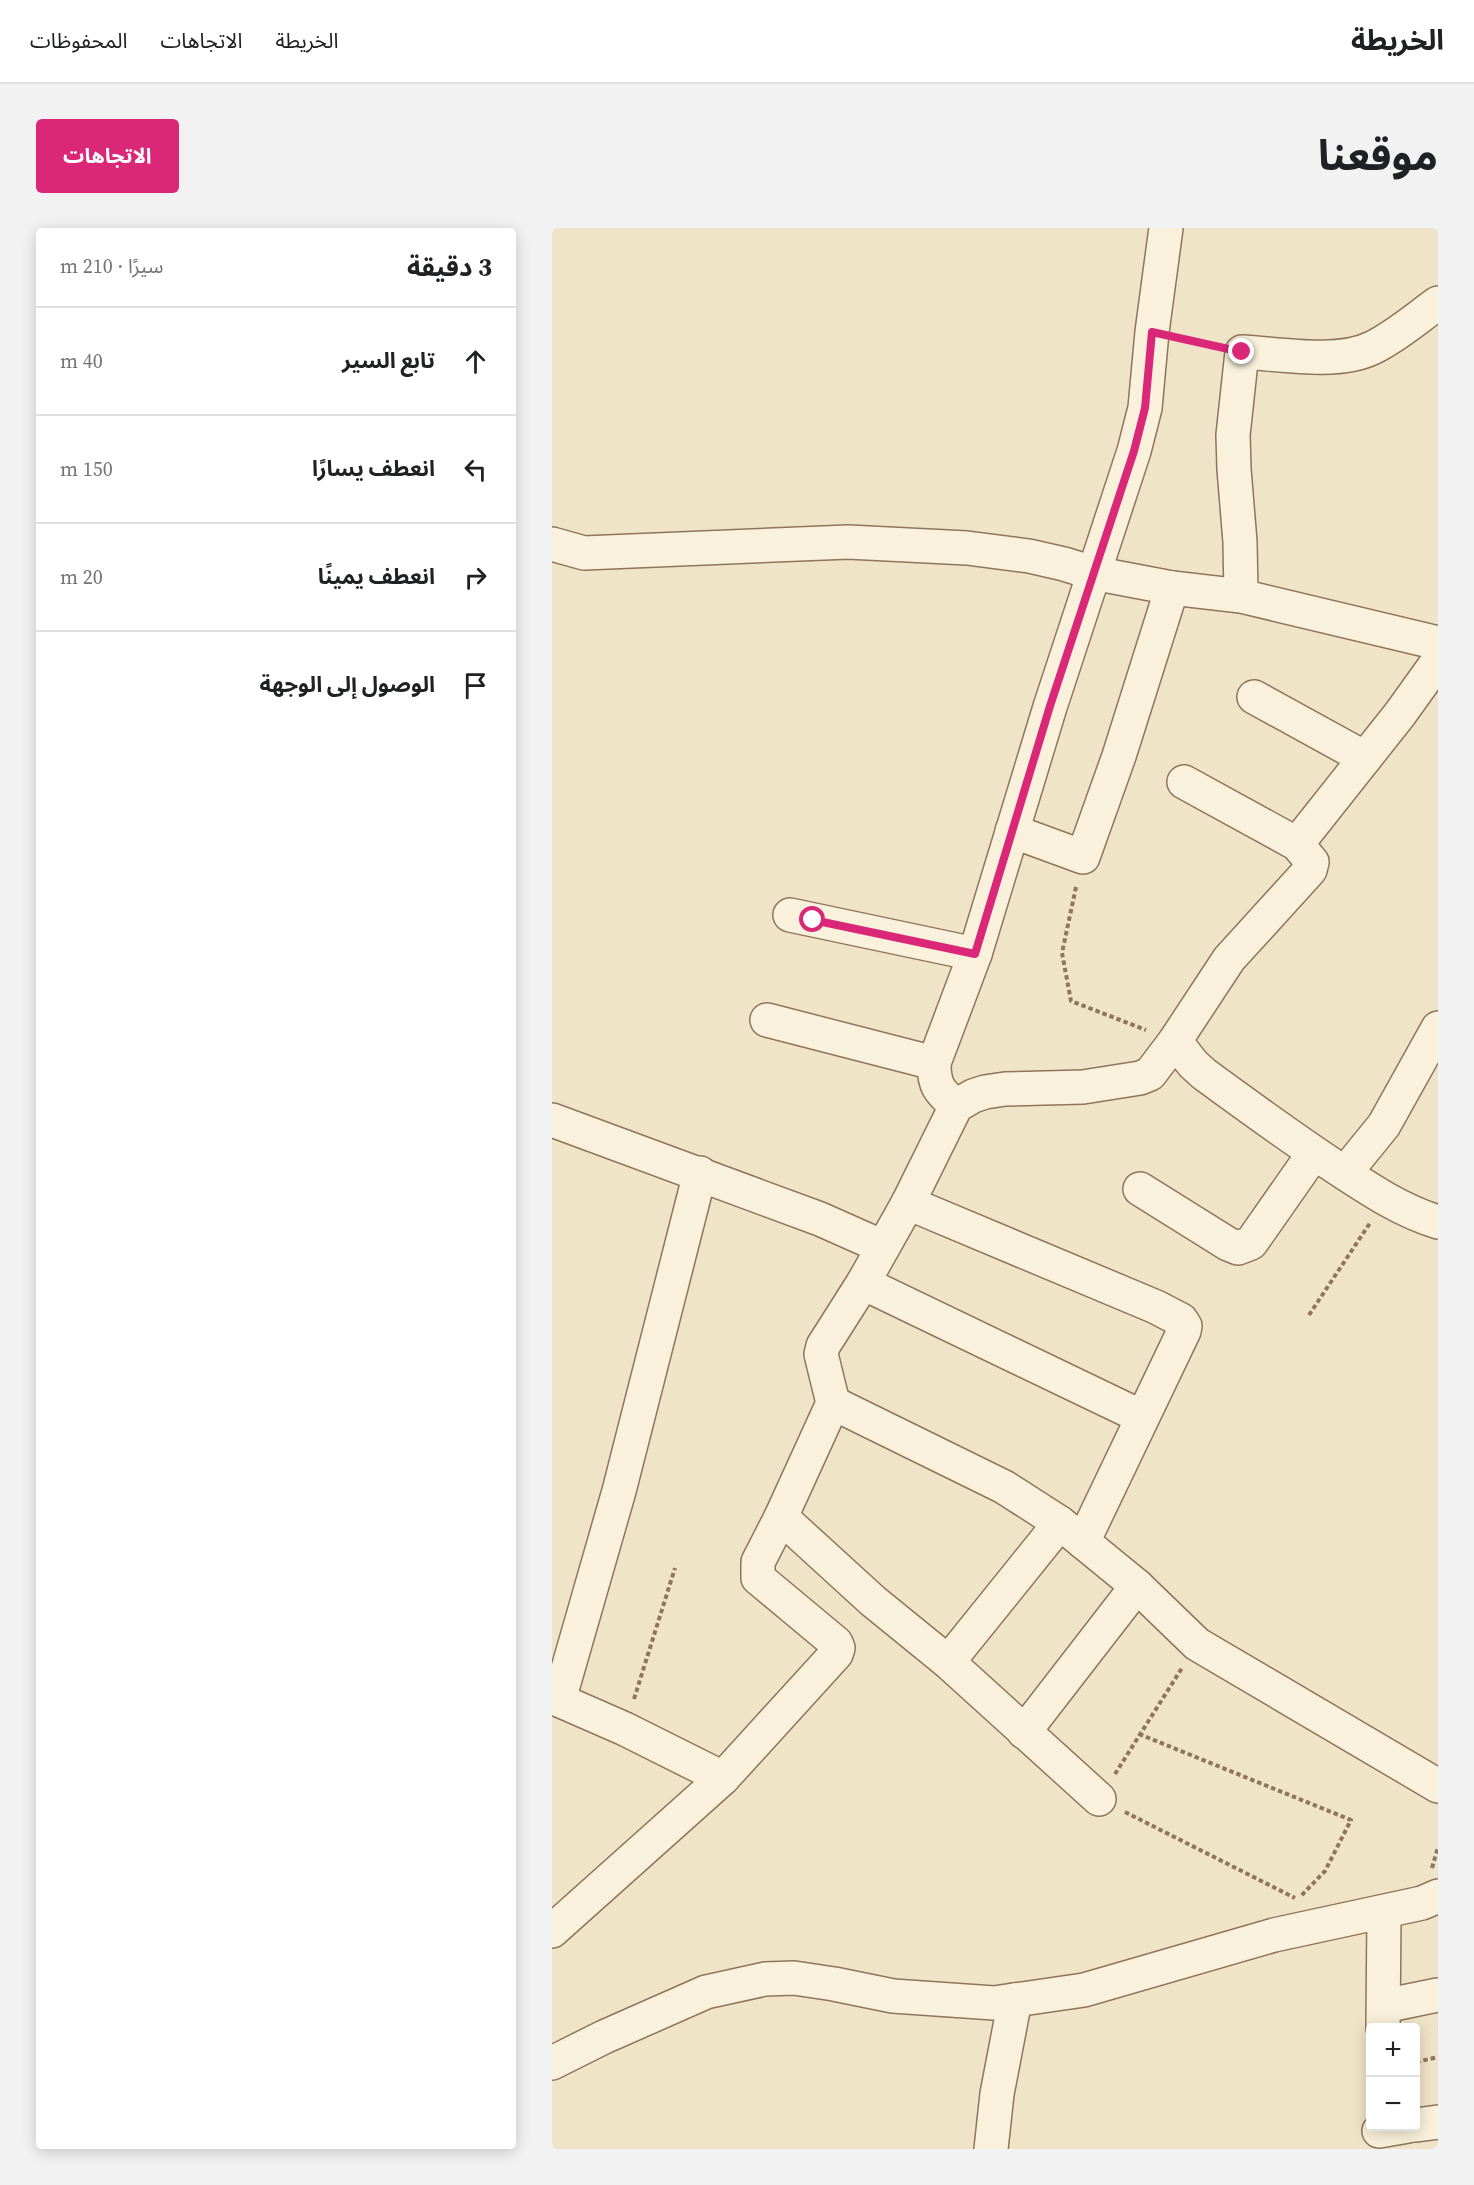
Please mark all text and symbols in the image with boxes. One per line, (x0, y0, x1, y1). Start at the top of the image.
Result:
text: الخريطة (1351, 21, 1444, 59)
text: المحفوظات (30, 26, 127, 55)
text: الاتجاهات (160, 26, 242, 55)
text: الخريطة (275, 26, 338, 55)
button: الاتجاهات (36, 119, 179, 193)
text: موقعنا (1318, 126, 1438, 184)
text: 3 دقيقة (407, 249, 492, 285)
text: سيرًا · 210 m (60, 252, 163, 280)
route end (1228, 338, 1254, 364)
text: تابع السير (342, 345, 435, 375)
icon: ahead (459, 345, 492, 378)
text: 40 m (60, 347, 103, 375)
text: انعطف يسارًا (312, 453, 435, 483)
icon: left (459, 453, 492, 486)
text: 150 m (60, 455, 113, 483)
text: انعطف يمينًا (318, 561, 435, 591)
icon: right (459, 561, 492, 594)
text: 20 m (60, 563, 103, 591)
text: الوصول إلى الوجهة (259, 669, 435, 699)
icon: arrive (459, 669, 492, 702)
route start (799, 906, 825, 932)
map controls (1366, 2023, 1420, 2131)
button: + (1366, 2023, 1420, 2077)
button: − (1366, 2077, 1420, 2131)

